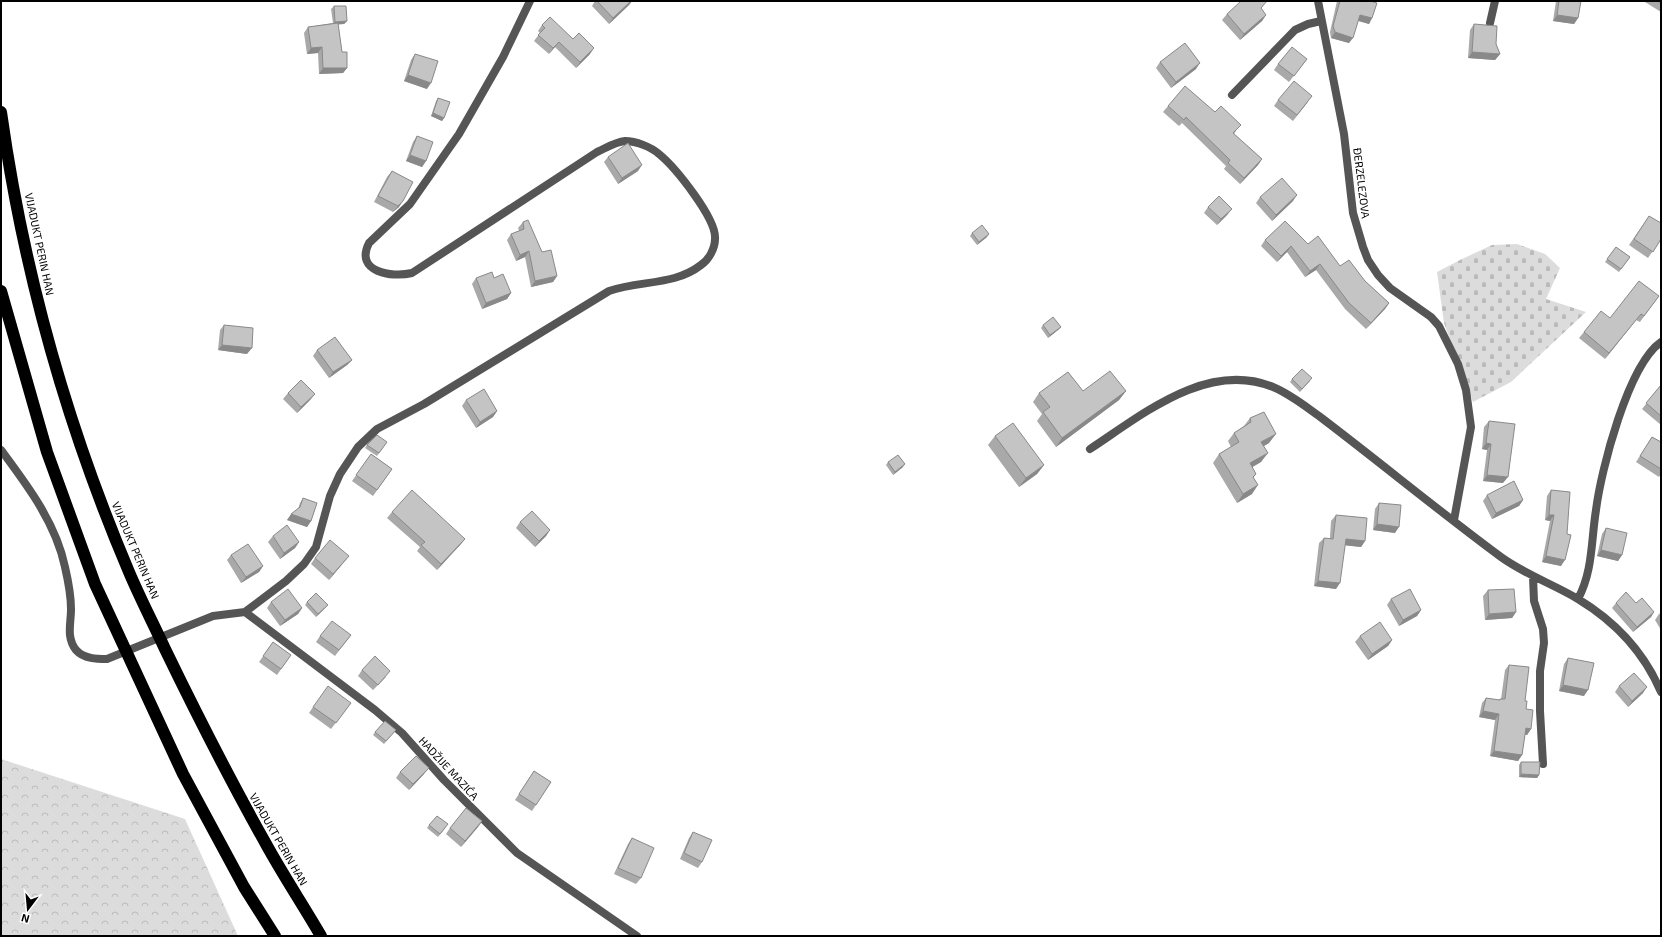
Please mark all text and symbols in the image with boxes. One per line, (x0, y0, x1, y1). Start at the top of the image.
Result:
street label: ĐERZELEZOVA (1351, 147, 1373, 219)
street label: VIJADUKT PERIN HAN (23, 192, 57, 296)
street label: VIJADUKT PERIN HAN (110, 499, 162, 601)
street label: HADŽIJE MAZIĆA (416, 734, 482, 802)
street label: VIJADUKT PERIN HAN (247, 791, 311, 887)
north arrow (8, 889, 48, 929)
text: N (19, 912, 31, 926)

